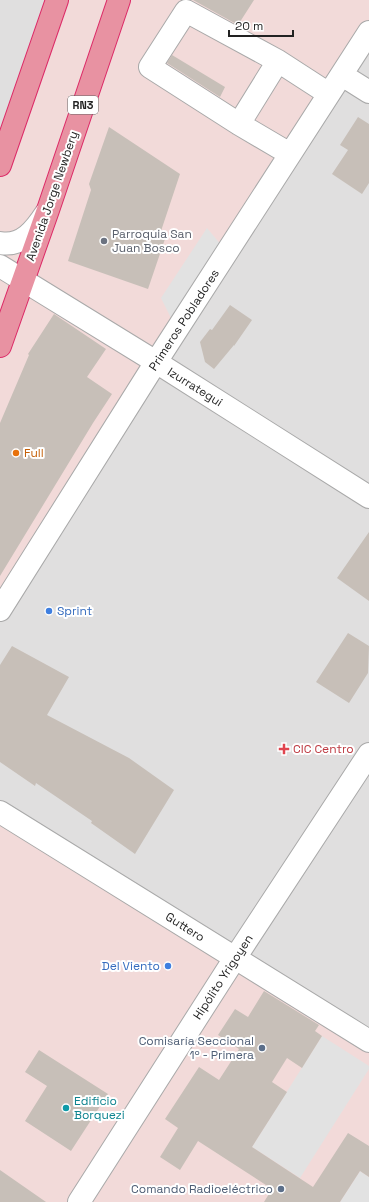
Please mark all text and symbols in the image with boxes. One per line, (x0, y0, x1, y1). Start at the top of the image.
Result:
scale bar (229, 12, 293, 38)
text: 20 m (235, 18, 263, 34)
road number: RN3 (68, 96, 98, 114)
street label: Avenida Jorge Newbery (22, 129, 82, 263)
place label: Parroquia San Juan Bosco (112, 226, 192, 256)
marker: Parroquia San Juan Bosco (99, 236, 109, 246)
street label: Primeros Pobladores (145, 266, 223, 374)
street label: Izurrategui (164, 364, 226, 410)
place label: Full (24, 445, 44, 461)
marker: Full (11, 448, 21, 458)
place label: Sprint (57, 603, 92, 619)
marker: Sprint (44, 606, 54, 616)
place label: CIC Centro (293, 741, 354, 757)
marker: CIC Centro (278, 743, 290, 755)
street label: Guttero (162, 909, 208, 945)
street label: Hipólito Yrigoyen (190, 931, 256, 1023)
place label: Del Viento (102, 958, 160, 974)
marker: Del Viento (163, 961, 173, 971)
place label: Comisaría Seccional 1º - Primera (139, 1033, 254, 1063)
marker: Comisaría Seccional 1º - Primera (257, 1043, 267, 1053)
place label: Edificio Borquezi (74, 1093, 125, 1123)
marker: Edificio Borquezi (61, 1103, 71, 1113)
place label: Comando Radioeléctrico (131, 1181, 273, 1197)
marker: Comando Radioeléctrico (276, 1184, 286, 1194)

